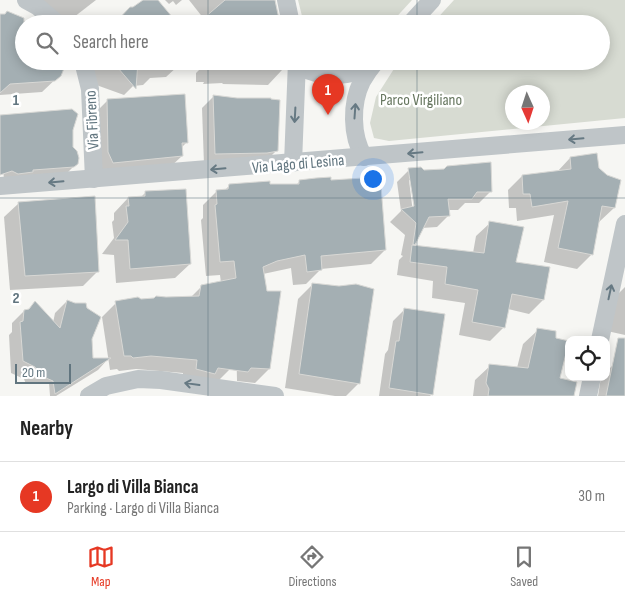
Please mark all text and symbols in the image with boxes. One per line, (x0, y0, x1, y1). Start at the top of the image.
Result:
search box (15, 15, 610, 70)
icon: search (33, 29, 61, 57)
text: Search here (73, 31, 149, 54)
pin: 1 (312, 74, 344, 115)
north arrow (505, 85, 550, 130)
street label: Via Fibreno (81, 90, 104, 150)
text: 1 (13, 91, 20, 110)
park label: Parco Virgiliano (380, 91, 462, 110)
one-way arrow (350, 103, 360, 119)
one-way arrow (290, 106, 300, 123)
one-way arrow (569, 135, 585, 144)
one-way arrow (407, 148, 423, 158)
street label: Via Lago di Lesina (251, 151, 345, 178)
one-way arrow (210, 164, 226, 174)
your location (360, 166, 386, 192)
one-way arrow (48, 177, 64, 187)
one-way arrow (606, 285, 615, 301)
text: 2 (12, 289, 20, 308)
map controls (565, 336, 610, 381)
button: locate (565, 336, 610, 381)
scale bar (15, 361, 71, 384)
text: 20 m (22, 364, 45, 381)
one-way arrow (184, 379, 200, 389)
text: Nearby (20, 416, 73, 441)
text: Largo di Villa Bianca (67, 476, 198, 499)
text: 1 (33, 487, 39, 506)
text: 30 m (578, 487, 605, 506)
text: Parking · Largo di Villa Bianca (67, 499, 219, 518)
tab: Map (87, 543, 115, 590)
tab: Directions (288, 543, 337, 590)
tab: Saved (510, 543, 538, 590)

